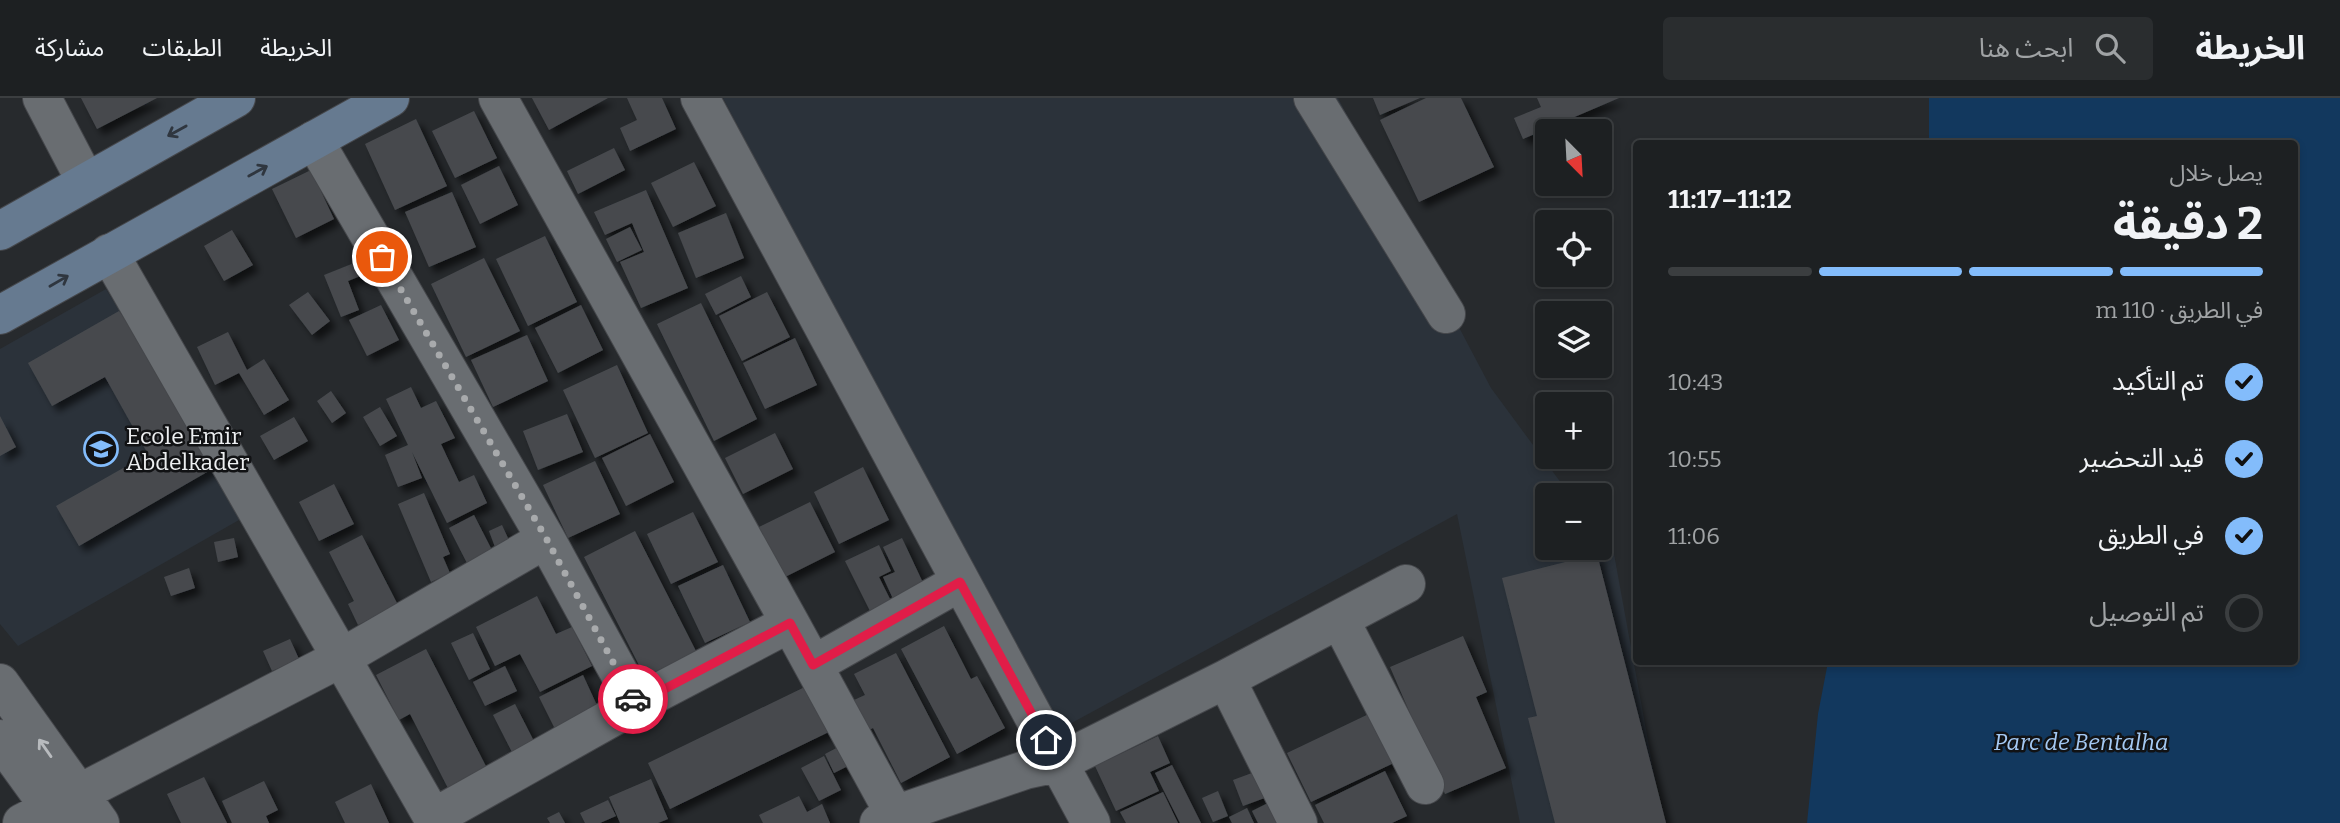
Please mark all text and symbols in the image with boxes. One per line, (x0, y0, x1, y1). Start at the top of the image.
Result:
search box (1663, 17, 2153, 80)
text: الخريطة (2195, 28, 2305, 68)
icon: search (2091, 29, 2129, 67)
text: ابحث هنا (1979, 33, 2073, 64)
text: مشاركة (35, 34, 104, 62)
text: الطبقات (142, 34, 222, 62)
text: الخريطة (260, 34, 332, 62)
north arrow (1535, 119, 1612, 196)
map controls (1535, 119, 1612, 560)
one-way arrow (167, 124, 187, 138)
text: يصل خلال (2170, 159, 2263, 187)
one-way arrow (248, 164, 268, 178)
text: 11:12–11:17 (1668, 184, 1792, 215)
text: 2 دقيقة (2113, 196, 2263, 251)
button: locate (1535, 210, 1612, 287)
pin (352, 227, 412, 287)
icon: bag (363, 238, 401, 276)
one-way arrow (49, 274, 69, 288)
text: في الطريق · 110 m (2095, 296, 2263, 324)
button: layers (1535, 301, 1612, 378)
icon: check (2225, 363, 2263, 401)
text: تم التأكيد (2112, 366, 2204, 397)
text: 10:43 (1668, 368, 1723, 396)
button: + (1535, 392, 1612, 469)
place label: Ecole Emir Abdelkader (126, 422, 250, 476)
school or university icon: Ecole Emir Abdelkader (82, 430, 120, 468)
icon: check (2225, 440, 2263, 478)
text: قيد التحضير (2080, 443, 2204, 474)
text: 10:55 (1668, 445, 1722, 473)
button: − (1535, 483, 1612, 560)
icon: check (2225, 517, 2263, 555)
text: في الطريق (2098, 520, 2204, 551)
text: 11:06 (1668, 522, 1720, 550)
text: تم التوصيل (2089, 597, 2204, 628)
courier (598, 664, 668, 734)
icon: car (614, 680, 652, 718)
pin (1016, 710, 1076, 770)
icon: home (1027, 721, 1065, 759)
park label: Parc de Bentalha (1994, 728, 2168, 756)
one-way arrow (38, 739, 52, 758)

